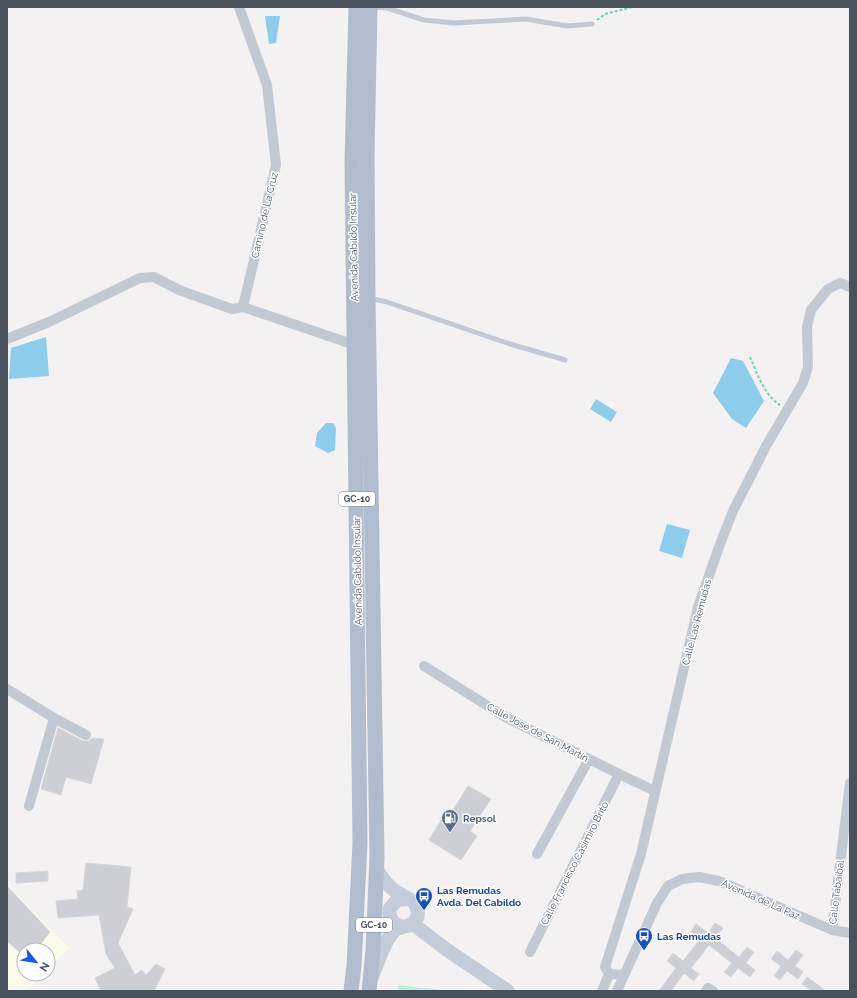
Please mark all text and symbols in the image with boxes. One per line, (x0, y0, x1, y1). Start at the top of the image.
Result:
street label: Camino de La Cruz (249, 171, 280, 259)
street label: Avenida Cabildo Insular (347, 192, 360, 301)
road number: GC-10 (339, 492, 375, 506)
street label: Avenida Cabildo Insular (351, 516, 364, 625)
street label: Calle Las Remudas (680, 578, 713, 666)
street label: Calle José de San Martín (485, 701, 591, 764)
street label: Calle Francisco Casimiro Brito (538, 800, 610, 927)
fuel station icon: Repsol (440, 808, 460, 833)
place label: Repsol (463, 813, 497, 824)
street label: Calle Tabaibal (827, 859, 846, 925)
street label: Avenida de La Paz (720, 877, 802, 922)
place label: Las Remudas Avda. Del Cabildo (437, 885, 521, 908)
bus stop icon: Las Remudas Avda. Del Cabildo (414, 886, 434, 911)
road number: GC-10 (356, 918, 392, 932)
bus stop icon: Las Remudas (634, 926, 654, 951)
place label: Las Remudas (657, 931, 721, 942)
north arrow (16, 942, 56, 982)
text: N (36, 960, 52, 974)

